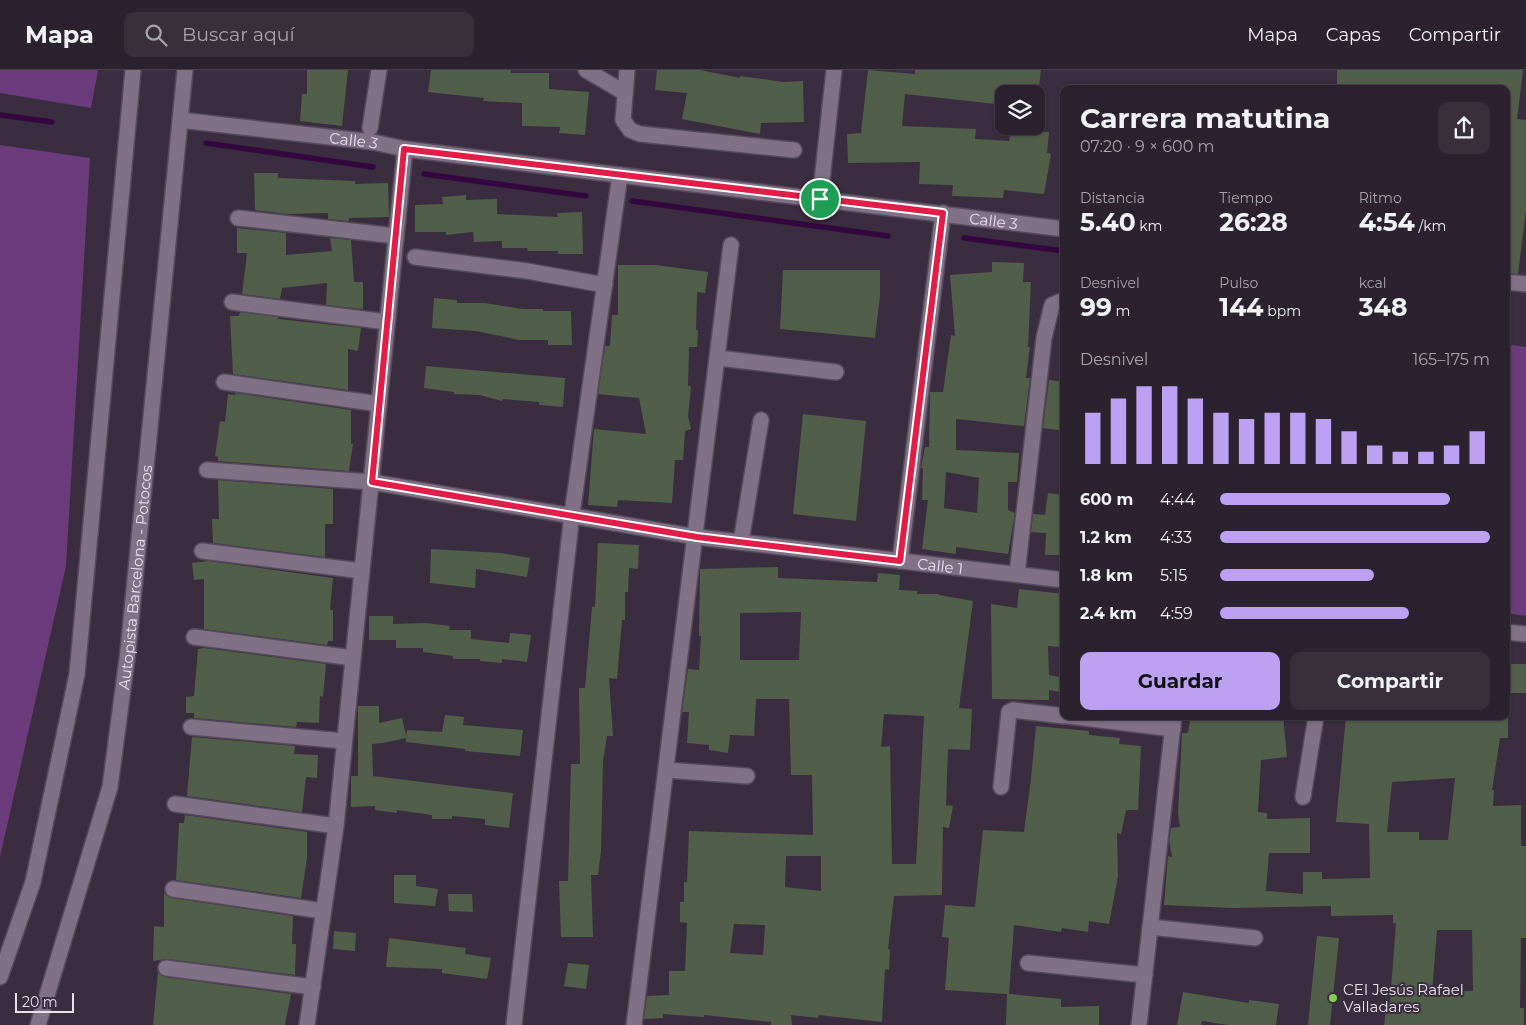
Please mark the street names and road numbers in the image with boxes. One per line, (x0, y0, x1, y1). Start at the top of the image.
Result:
street label: Calle 3 (328, 128, 380, 152)
street label: Calle 3 (968, 208, 1019, 233)
street label: Autopista Barcelona - Potocos (114, 464, 156, 691)
street label: Calle 1 (916, 553, 964, 578)

